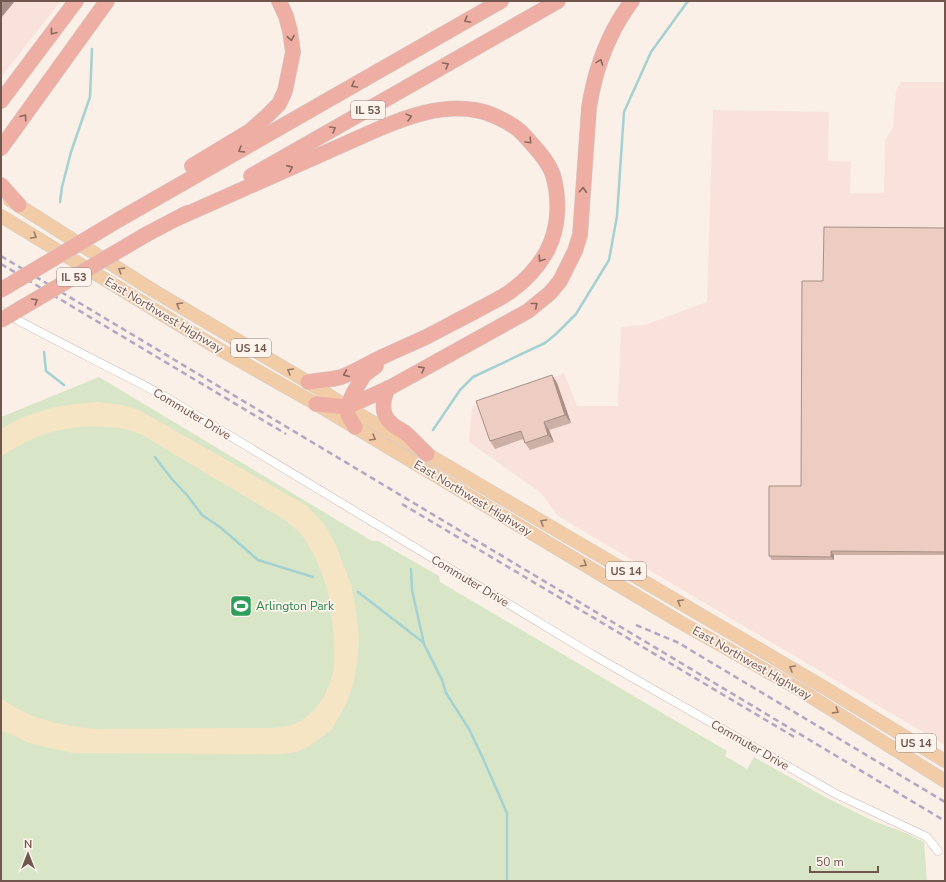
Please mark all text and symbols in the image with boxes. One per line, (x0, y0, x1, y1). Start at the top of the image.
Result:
one-way arrow (464, 16, 471, 23)
one-way arrow (51, 28, 58, 35)
one-way arrow (286, 35, 295, 41)
one-way arrow (595, 58, 604, 65)
one-way arrow (442, 62, 449, 70)
one-way arrow (351, 81, 358, 88)
road number: IL 53 (351, 101, 385, 119)
one-way arrow (406, 113, 413, 122)
one-way arrow (19, 114, 26, 121)
one-way arrow (329, 127, 336, 134)
one-way arrow (525, 136, 532, 143)
one-way arrow (238, 145, 245, 152)
one-way arrow (286, 165, 294, 173)
one-way arrow (578, 187, 587, 193)
one-way arrow (30, 231, 37, 239)
one-way arrow (539, 255, 546, 262)
one-way arrow (118, 267, 125, 275)
road number: IL 53 (57, 268, 91, 286)
street label: East Northwest Highway (102, 273, 227, 357)
one-way arrow (31, 298, 38, 305)
one-way arrow (176, 303, 183, 310)
one-way arrow (531, 303, 538, 310)
road number: US 14 (231, 339, 271, 357)
one-way arrow (418, 367, 425, 374)
one-way arrow (287, 369, 295, 376)
one-way arrow (343, 370, 350, 378)
street label: Commuter Drive (150, 384, 234, 444)
one-way arrow (369, 434, 376, 441)
street label: East Northwest Highway (411, 456, 536, 540)
one-way arrow (540, 520, 547, 527)
street label: Commuter Drive (428, 551, 512, 611)
one-way arrow (580, 559, 587, 566)
road number: US 14 (606, 562, 646, 580)
sports icon: Arlington Park (228, 593, 254, 619)
place label: Arlington Park (256, 598, 335, 614)
one-way arrow (677, 600, 684, 607)
street label: East Northwest Highway (690, 622, 815, 704)
one-way arrow (789, 666, 796, 673)
one-way arrow (831, 707, 838, 714)
street label: Commuter Drive (708, 716, 792, 774)
road number: US 14 (896, 734, 936, 752)
north arrow (8, 834, 48, 874)
text: N (24, 837, 32, 852)
scale bar (810, 848, 878, 874)
text: 50 m (816, 854, 844, 870)

